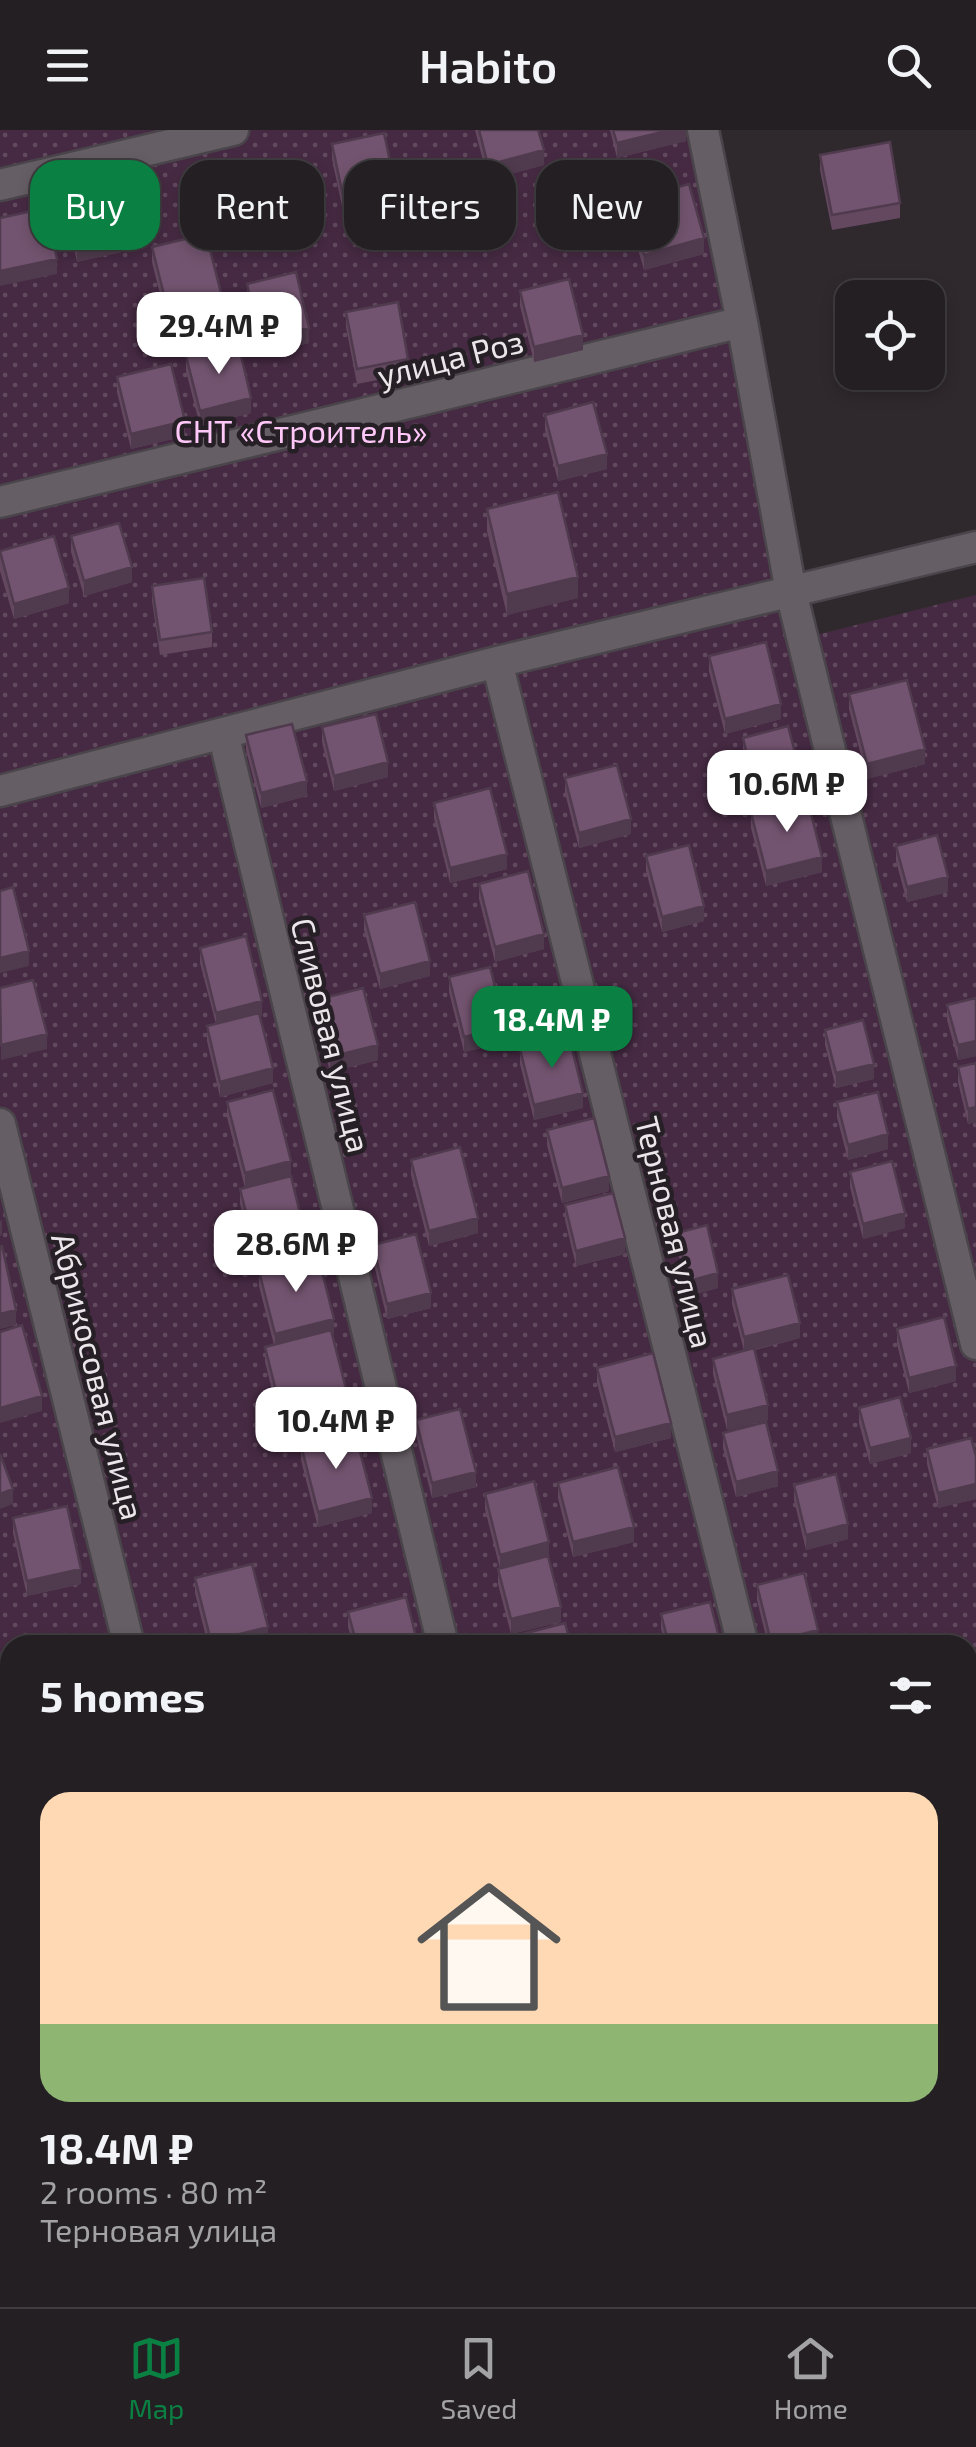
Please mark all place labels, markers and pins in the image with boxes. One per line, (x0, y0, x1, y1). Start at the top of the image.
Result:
pin: 29.4M ₽ (127, 292, 311, 377)
pin: 10.6M ₽ (695, 750, 879, 835)
pin: 18.4M ₽ (460, 986, 644, 1071)
pin: 28.6M ₽ (204, 1210, 388, 1295)
pin: 10.4M ₽ (244, 1387, 428, 1472)

